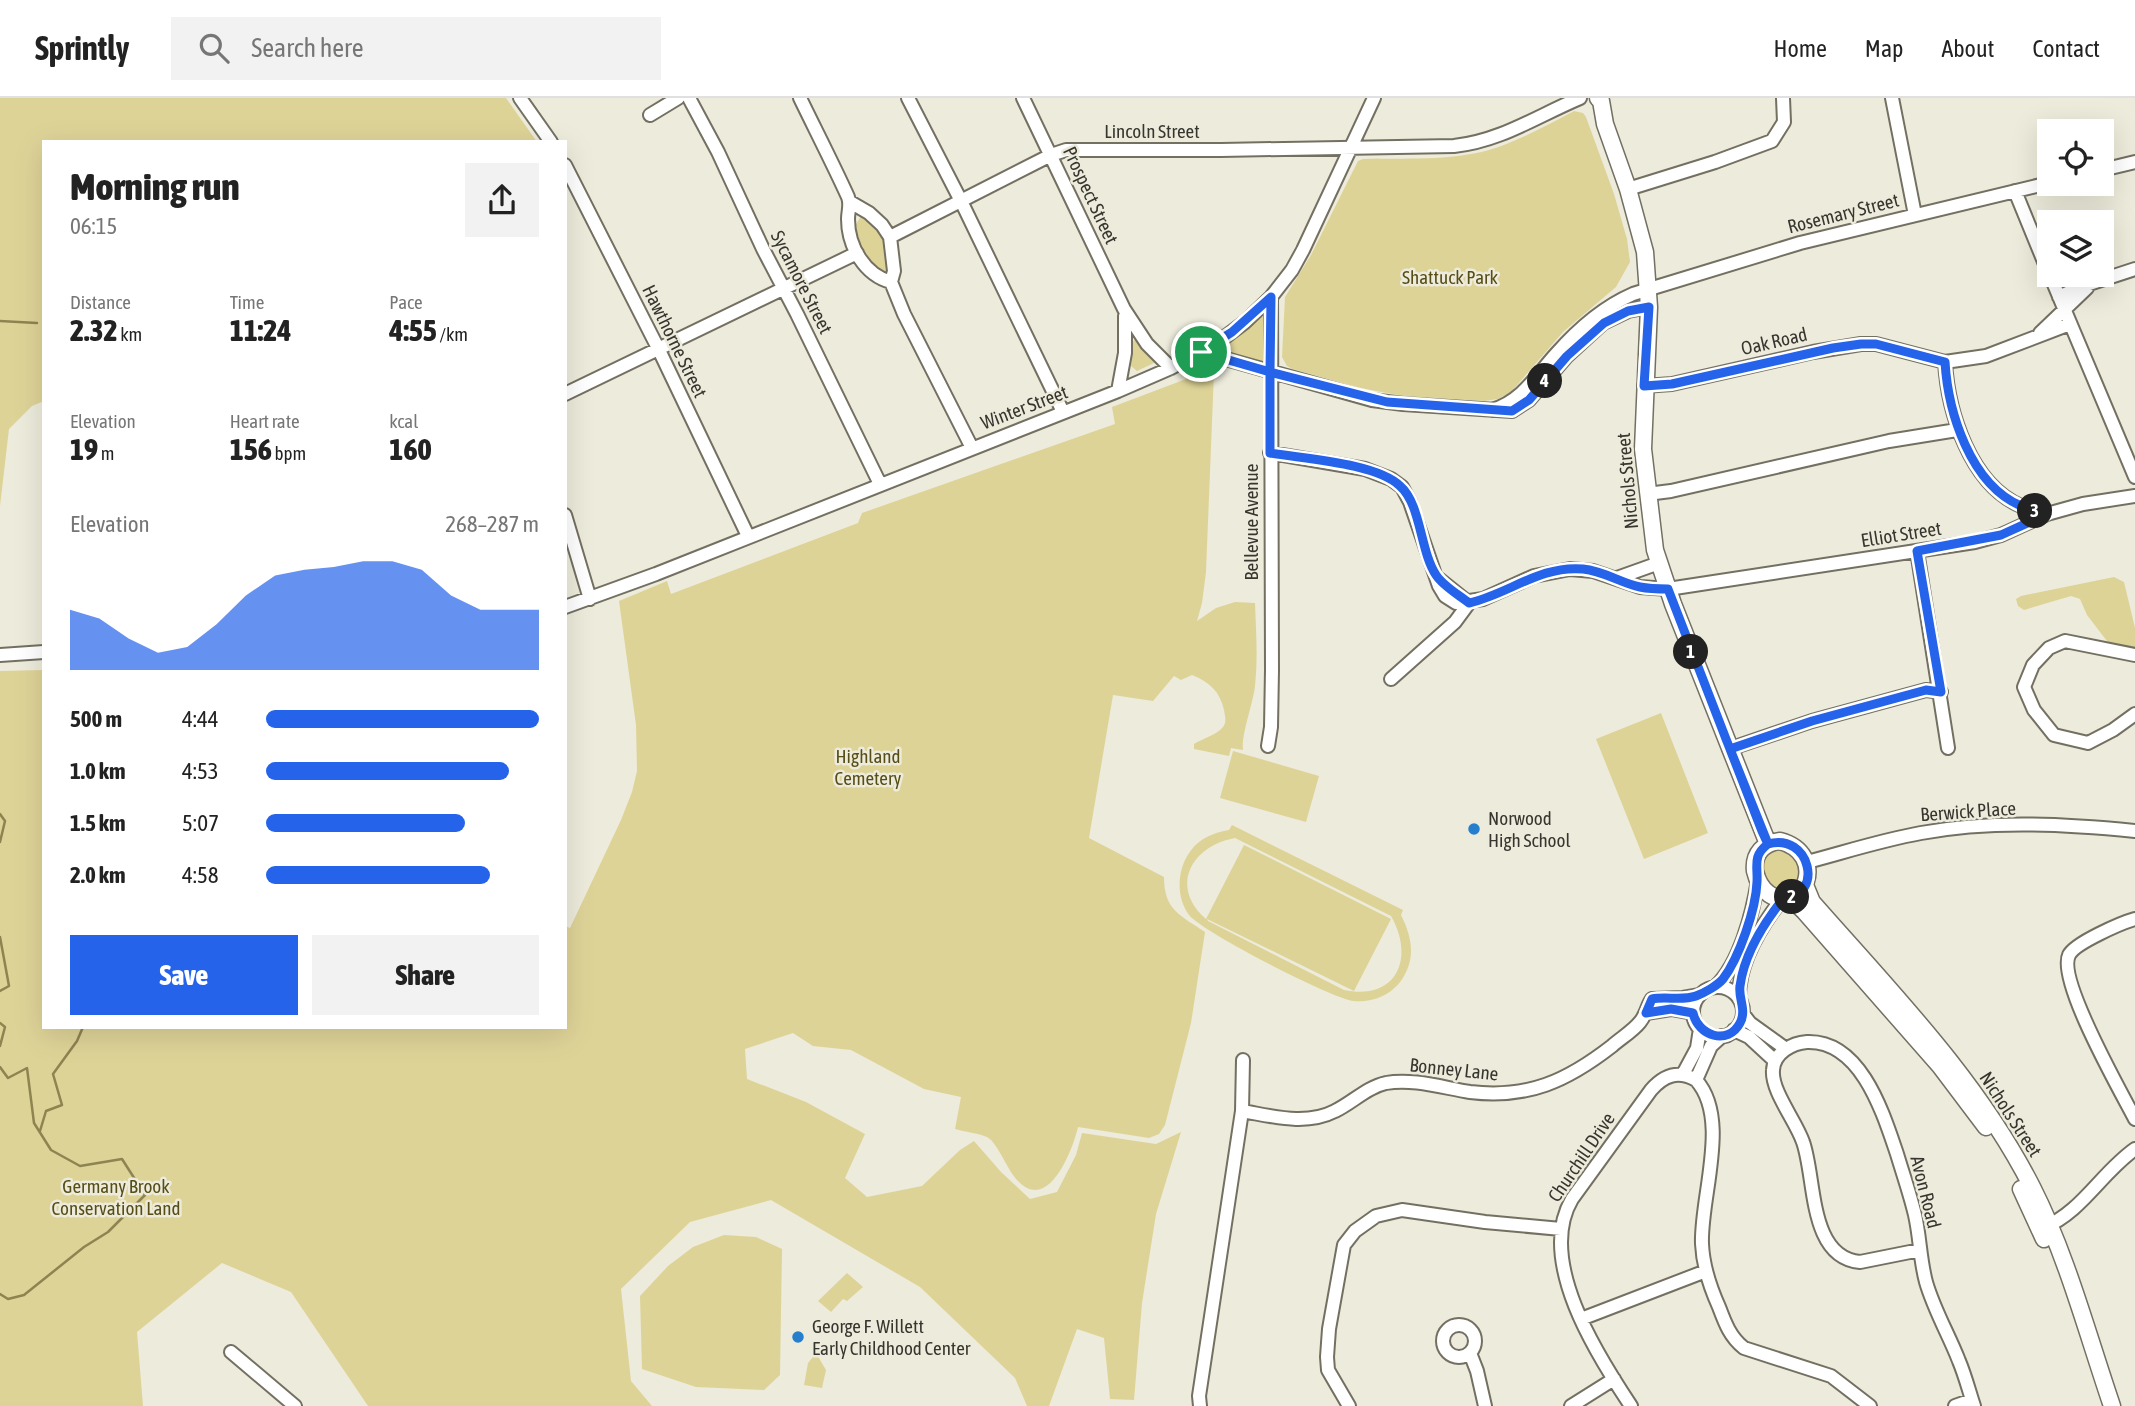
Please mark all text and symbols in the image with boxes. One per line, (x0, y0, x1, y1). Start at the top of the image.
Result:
search box (171, 17, 661, 80)
text: Sprintly (35, 29, 129, 67)
icon: search (195, 29, 233, 67)
text: Search here (251, 33, 364, 63)
text: Home (1773, 35, 1827, 62)
text: Map (1865, 35, 1903, 62)
text: About (1941, 35, 1994, 62)
text: Contact (2032, 35, 2100, 62)
map controls (2037, 119, 2114, 287)
button: locate (2037, 119, 2114, 196)
street label: Lincoln Street (1104, 120, 1200, 142)
street label: Prospect Street (1059, 143, 1123, 247)
button: share (465, 163, 539, 237)
text: Morning run (70, 165, 240, 208)
street label: Rosemary Street (1785, 189, 1901, 237)
button: layers (2037, 210, 2114, 287)
text: 06:15 (70, 213, 117, 239)
street label: Sycamore Street (767, 227, 837, 337)
park label: Shattuck Park (1402, 266, 1499, 288)
street label: Hawthorne Street (638, 281, 712, 401)
text: Distance (70, 291, 131, 313)
text: Time (230, 291, 264, 313)
text: Pace (389, 291, 423, 313)
text: 2.32 (70, 313, 118, 347)
text: 11:24 (230, 313, 291, 347)
text: 4:55 (389, 313, 437, 347)
pin (1171, 322, 1231, 382)
text: km (118, 323, 142, 345)
text: /km (437, 323, 468, 345)
street label: Oak Road (1739, 323, 1809, 359)
icon: arrive (1182, 333, 1220, 371)
pin: 4 (1528, 364, 1562, 398)
text: 4 (1540, 369, 1549, 391)
street label: Winter Street (977, 380, 1071, 434)
text: Elevation (70, 410, 136, 432)
text: Heart rate (230, 410, 300, 432)
text: kcal (389, 410, 418, 432)
text: 19 (70, 432, 98, 466)
text: 156 (230, 432, 272, 466)
text: 160 (389, 432, 432, 466)
street label: Nichols Street (1612, 432, 1642, 530)
text: m (98, 442, 115, 464)
text: bpm (272, 442, 306, 464)
street label: Bellevue Avenue (1240, 464, 1262, 580)
pin: 3 (2018, 494, 2052, 528)
text: 3 (2030, 499, 2039, 521)
text: Elevation (70, 511, 150, 537)
text: 268–287 m (445, 511, 539, 537)
street label: Elliot Street (1859, 517, 1943, 551)
pin: 1 (1674, 634, 1708, 670)
text: 1 (1686, 640, 1695, 662)
text: 500 m (70, 706, 122, 732)
text: 4:44 (182, 706, 219, 732)
park label: Highland Cemetery (835, 745, 902, 789)
text: 1.0 km (70, 758, 126, 784)
text: 4:53 (182, 758, 219, 784)
street label: Berwick Place (1919, 797, 2017, 825)
place label: Norwood High School (1488, 807, 1571, 851)
text: 1.5 km (70, 810, 126, 836)
text: 5:07 (182, 810, 219, 836)
marker: Norwood High School (1466, 821, 1482, 837)
text: 2.0 km (70, 862, 126, 888)
text: 4:58 (182, 862, 219, 888)
pin: 2 (1774, 880, 1810, 914)
text: 2 (1787, 885, 1796, 907)
button: Save (70, 935, 298, 1015)
button: Share (312, 935, 539, 1015)
street label: Bonney Lane (1408, 1053, 1500, 1085)
street label: Nichols Street (1975, 1067, 2047, 1161)
street label: Churchill Drive (1543, 1108, 1619, 1206)
street label: Avon Road (1906, 1153, 1946, 1231)
park label: Germany Brook Conservation Land (51, 1175, 181, 1219)
place label: George F. Willett Early Childhood Center (812, 1315, 971, 1359)
marker: George F. Willett Early Childhood Center (790, 1329, 806, 1345)

